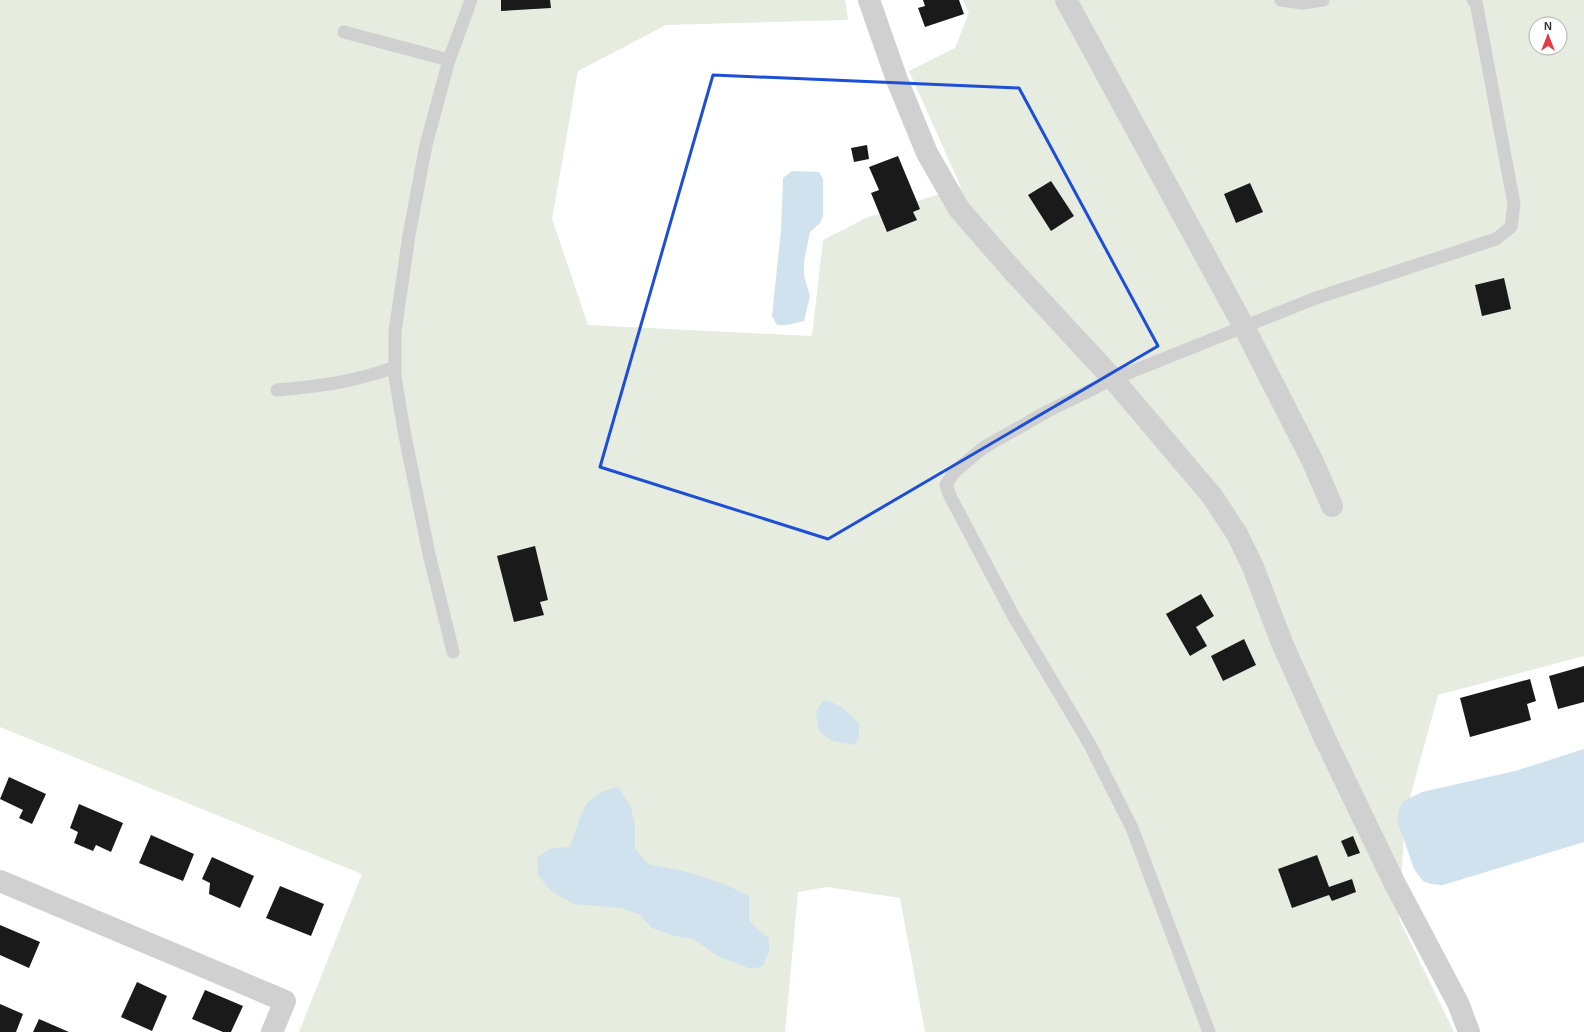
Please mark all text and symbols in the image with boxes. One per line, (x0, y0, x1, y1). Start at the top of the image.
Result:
north arrow (1528, 16, 1568, 56)
text: N (1544, 20, 1552, 32)

